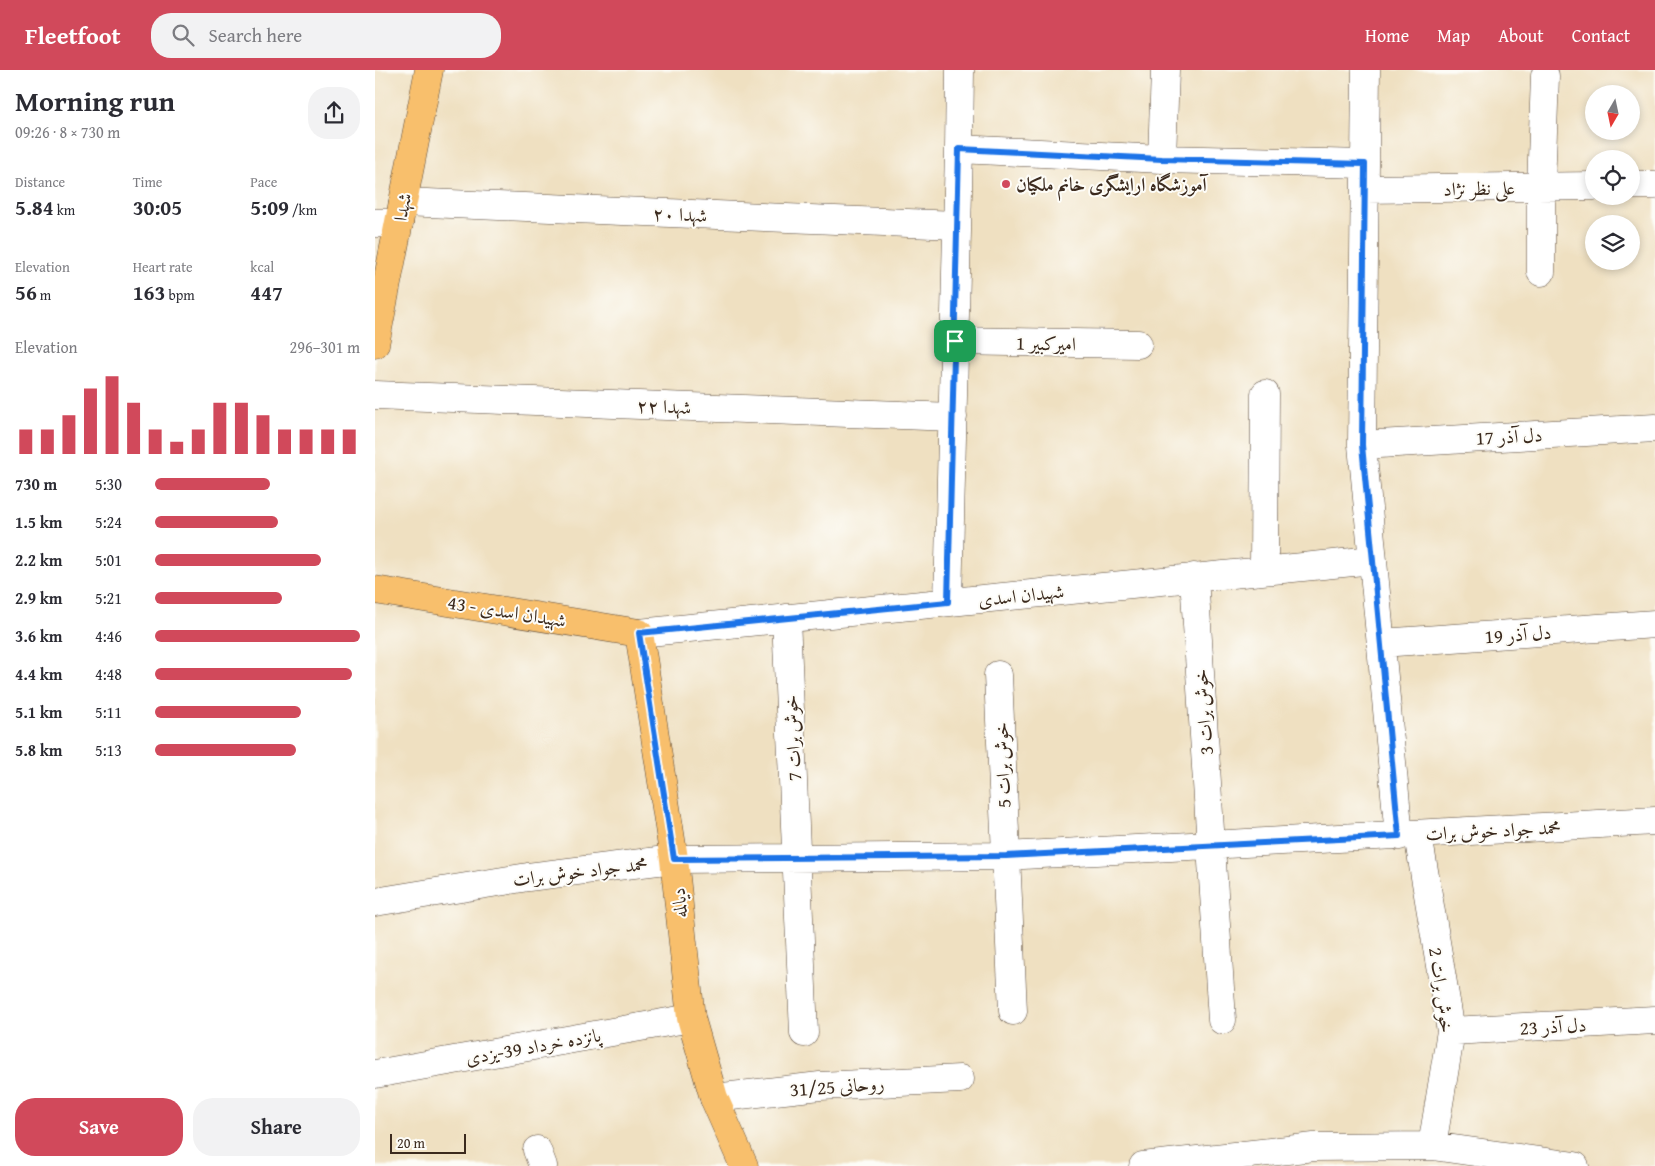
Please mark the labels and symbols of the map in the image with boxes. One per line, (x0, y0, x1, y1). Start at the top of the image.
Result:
north arrow (1585, 85, 1640, 140)
place label: آموزشگاه ارایشگری خانم ملکیان (1016, 170, 1210, 201)
street label: علی نظر نژاد (1443, 173, 1515, 204)
marker: آموزشگاه ارایشگری خانم ملکیان (1000, 178, 1012, 190)
street label: شهدا (386, 190, 418, 224)
street label: شهدا ۲۰ (652, 199, 708, 229)
pin (934, 320, 976, 362)
street label: امیرکبیر 1 (1016, 328, 1076, 358)
street label: شهدا ۲۲ (636, 391, 692, 421)
street label: دل آذر 17 (1475, 420, 1543, 452)
street label: شهیدان اسدی (977, 577, 1065, 613)
street label: شهیدان اسدی - 43 (446, 588, 568, 634)
street label: دل آذر 19 (1484, 618, 1552, 650)
street label: خوش برات 3 (1186, 668, 1220, 756)
street label: خوش برات 7 (776, 694, 808, 782)
street label: خوش برات 5 (987, 721, 1017, 809)
street label: محمد جواد خوش برات (1425, 812, 1562, 848)
street label: محمد جواد خوش برات (511, 849, 649, 893)
street label: دیالمه (663, 886, 695, 920)
street label: خوش برات 2 (1422, 945, 1462, 1035)
street label: دل آذر 23 (1519, 1010, 1587, 1042)
street label: پانزده خرداد 39-یزدی (463, 1020, 604, 1072)
street label: روحانی 31/25 (789, 1069, 885, 1103)
scale bar (390, 1131, 466, 1154)

